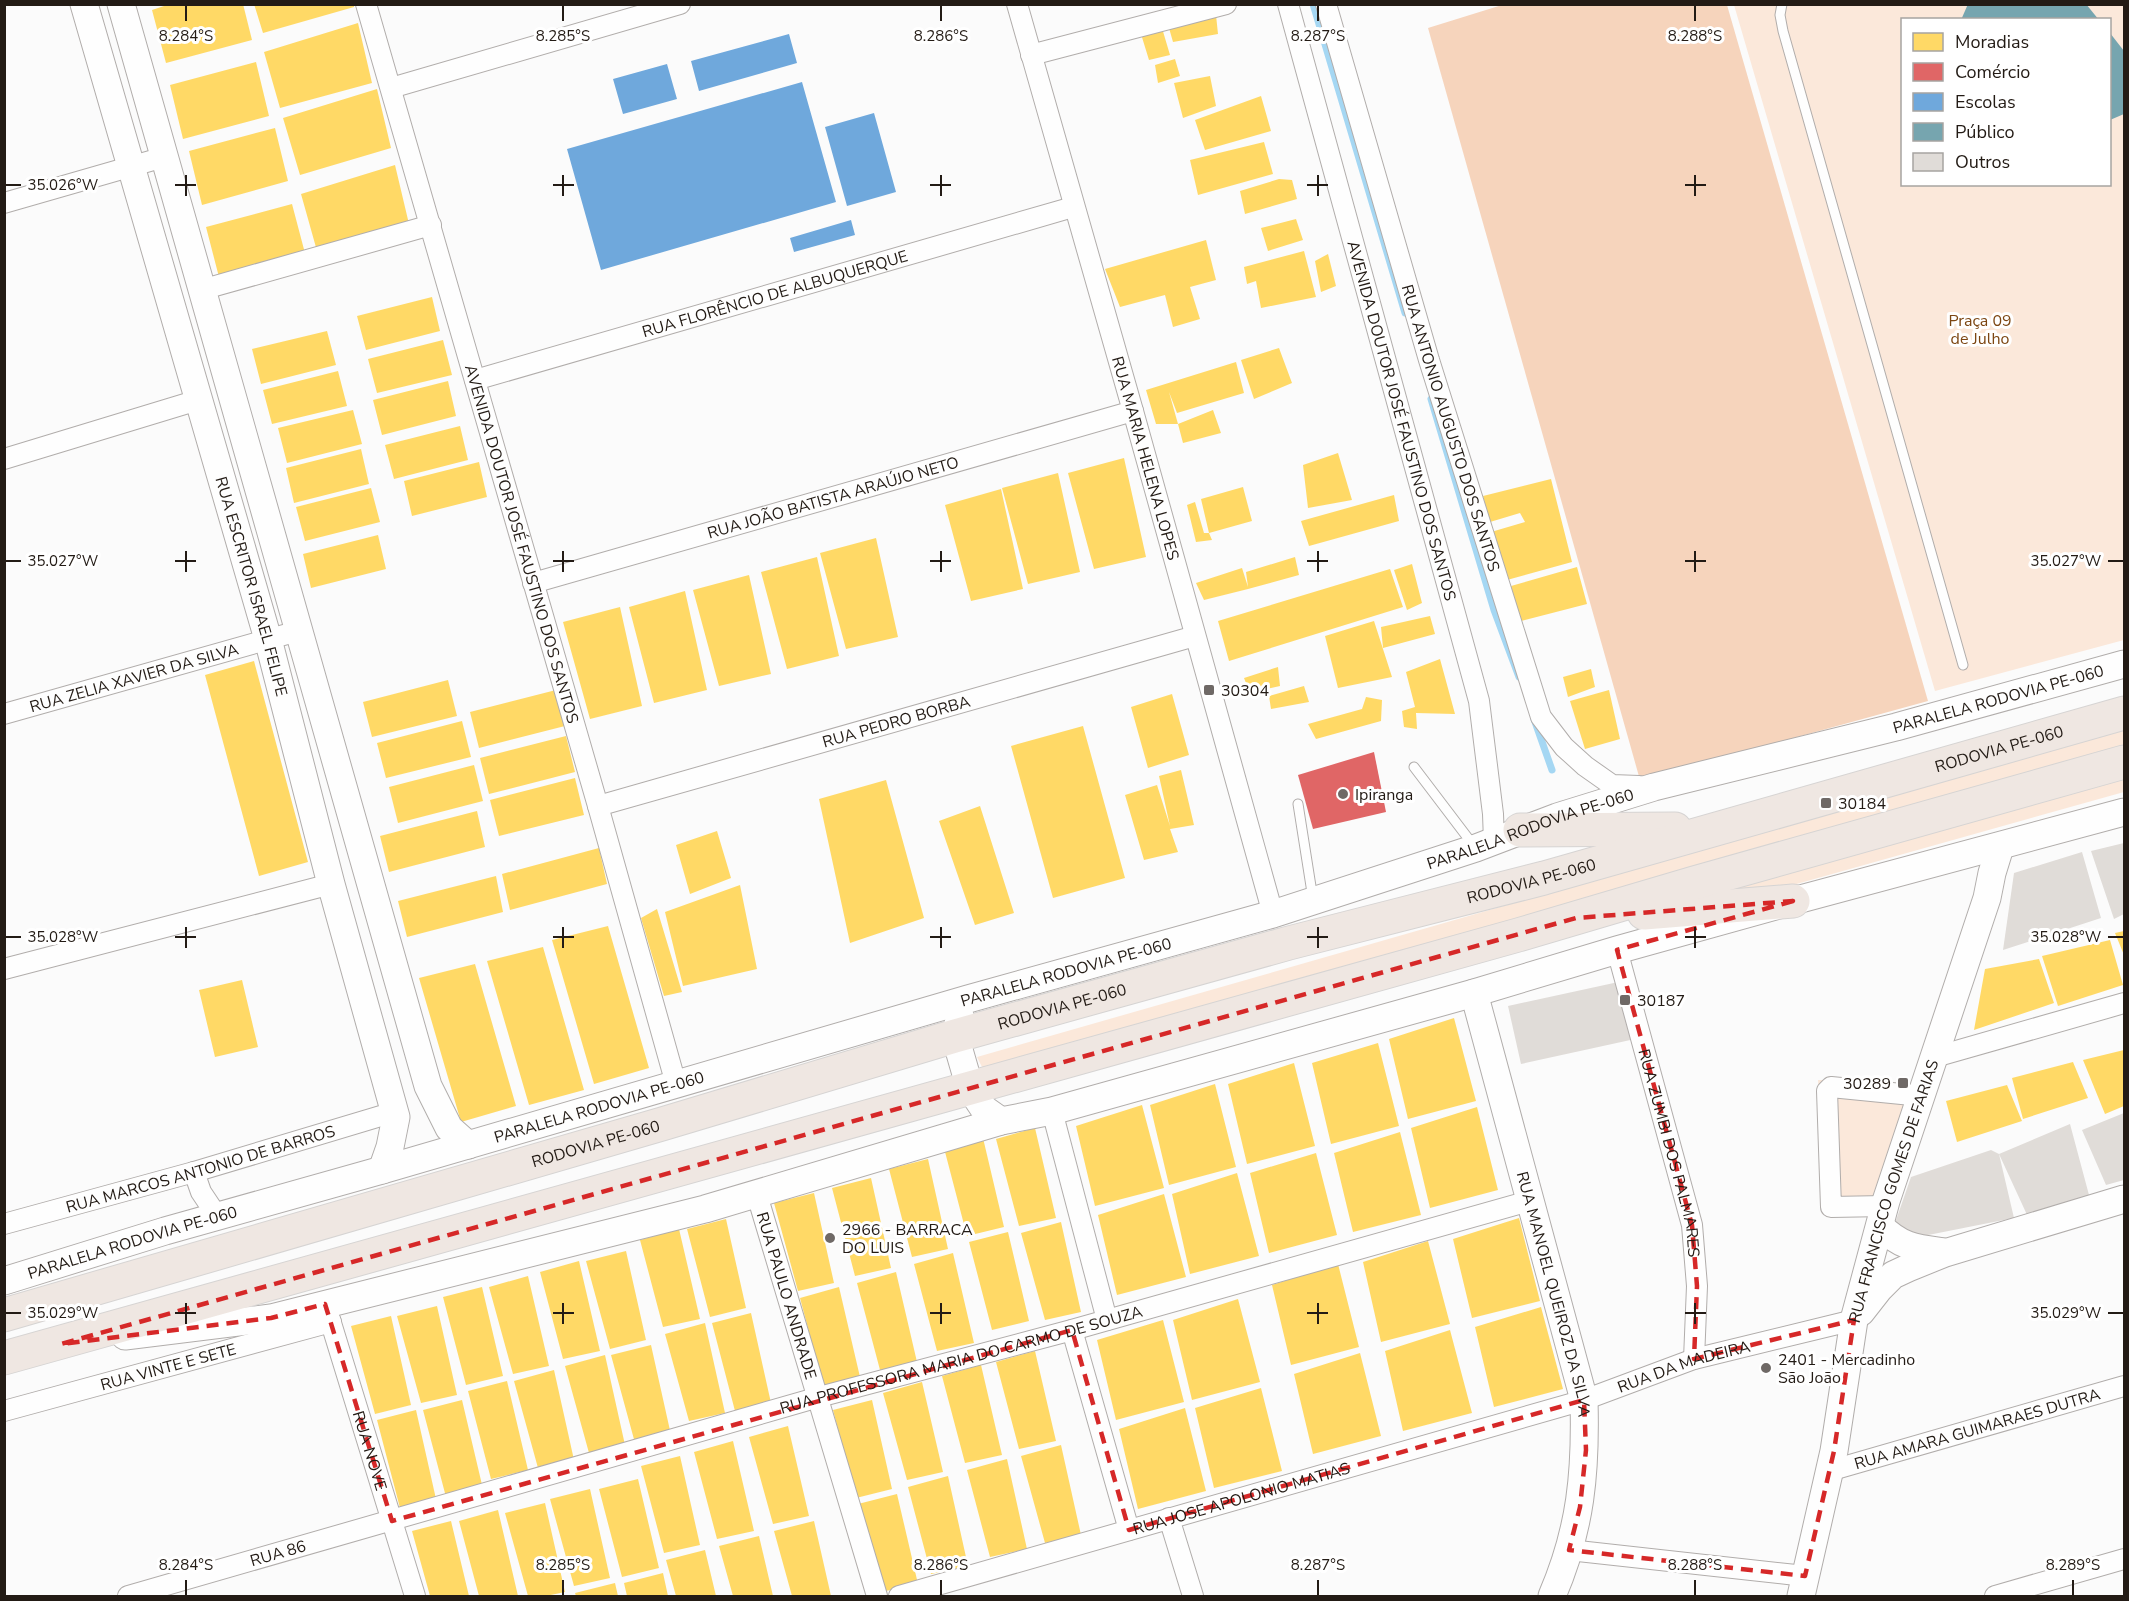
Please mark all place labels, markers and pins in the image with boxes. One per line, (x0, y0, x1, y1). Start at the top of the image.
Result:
place label: 30304 (1221, 680, 1269, 702)
marker: 30304 (1202, 683, 1216, 697)
place label: Ipiranga (1355, 784, 1413, 806)
marker: Ipiranga (1336, 787, 1350, 801)
place label: 30184 (1838, 793, 1886, 815)
marker: 30184 (1819, 796, 1833, 810)
place label: 30187 (1637, 990, 1685, 1012)
marker: 30187 (1618, 993, 1632, 1007)
place label: 30289 (1843, 1073, 1891, 1095)
marker: 30289 (1896, 1076, 1910, 1090)
place label: 2966 - BARRACA DO LUIS (842, 1219, 973, 1259)
marker: 2966 - BARRACA DO LUIS (823, 1231, 837, 1245)
place label: 2401 - Mercadinho São João (1778, 1349, 1915, 1389)
marker: 2401 - Mercadinho São João (1759, 1361, 1773, 1375)

